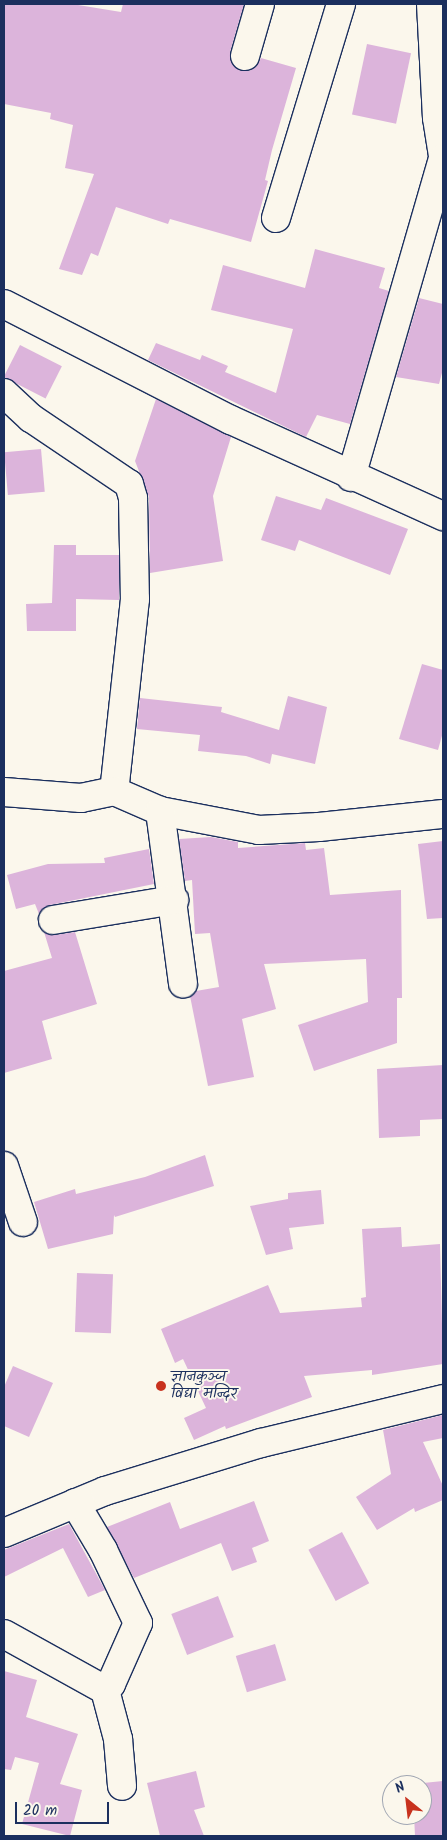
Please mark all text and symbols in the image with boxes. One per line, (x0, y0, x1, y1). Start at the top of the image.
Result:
place label: ज्ञानकुञ्‍ज विद्या मन्दिर (171, 1368, 237, 1403)
marker: ज्ञानकुञ्‍ज विद्या मन्दिर (155, 1380, 167, 1392)
north arrow (382, 1775, 432, 1825)
text: N (391, 1776, 409, 1800)
scale bar (18, 1792, 111, 1824)
text: 20 m (23, 1799, 57, 1823)

